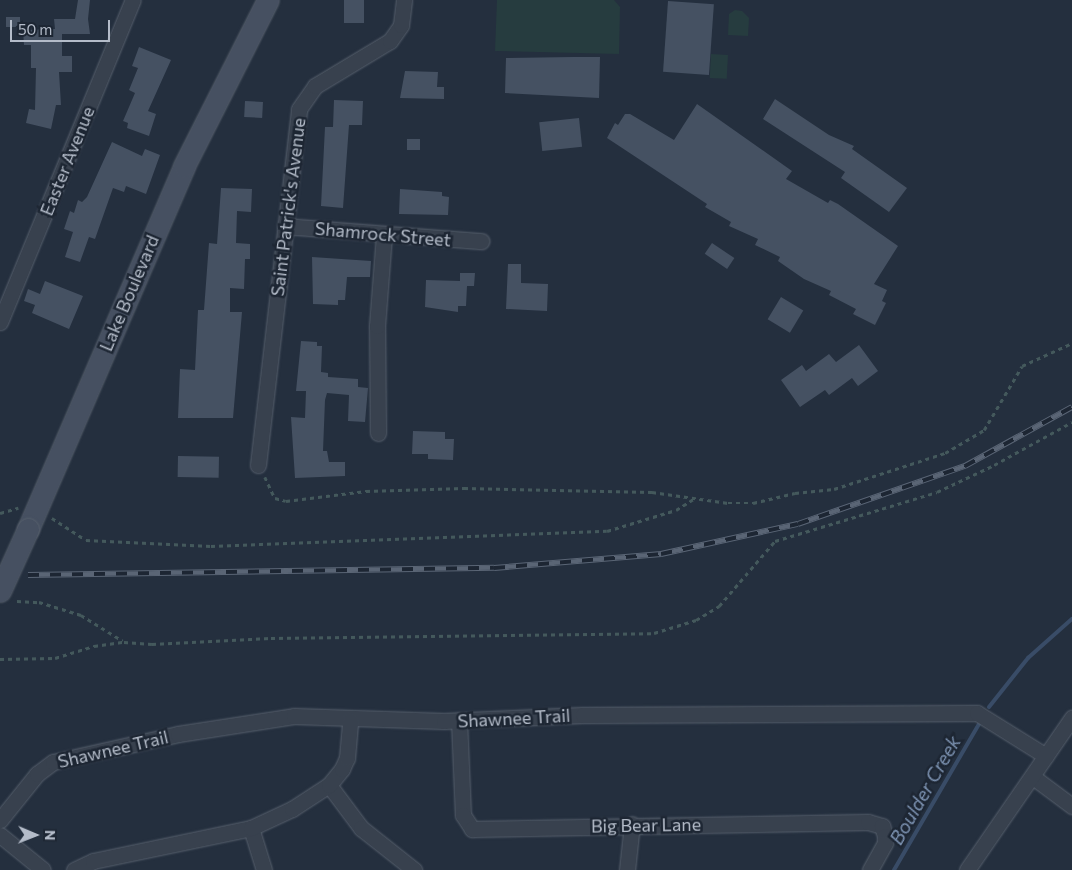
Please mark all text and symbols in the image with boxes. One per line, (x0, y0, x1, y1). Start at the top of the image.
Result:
scale bar (12, 10, 112, 42)
text: 50 m (18, 20, 52, 38)
street label: Easter Avenue (35, 103, 99, 219)
street label: Saint Patrick's Avenue (266, 117, 310, 297)
street label: Shamrock Street (314, 217, 452, 251)
street label: Lake Boulevard (95, 232, 163, 354)
street label: Shawnee Trail (457, 704, 571, 732)
street label: Shawnee Trail (56, 726, 170, 772)
water label: Boulder Creek (885, 732, 965, 848)
north arrow (10, 810, 60, 860)
street label: Big Bear Lane (591, 813, 701, 837)
text: N (42, 830, 59, 841)

